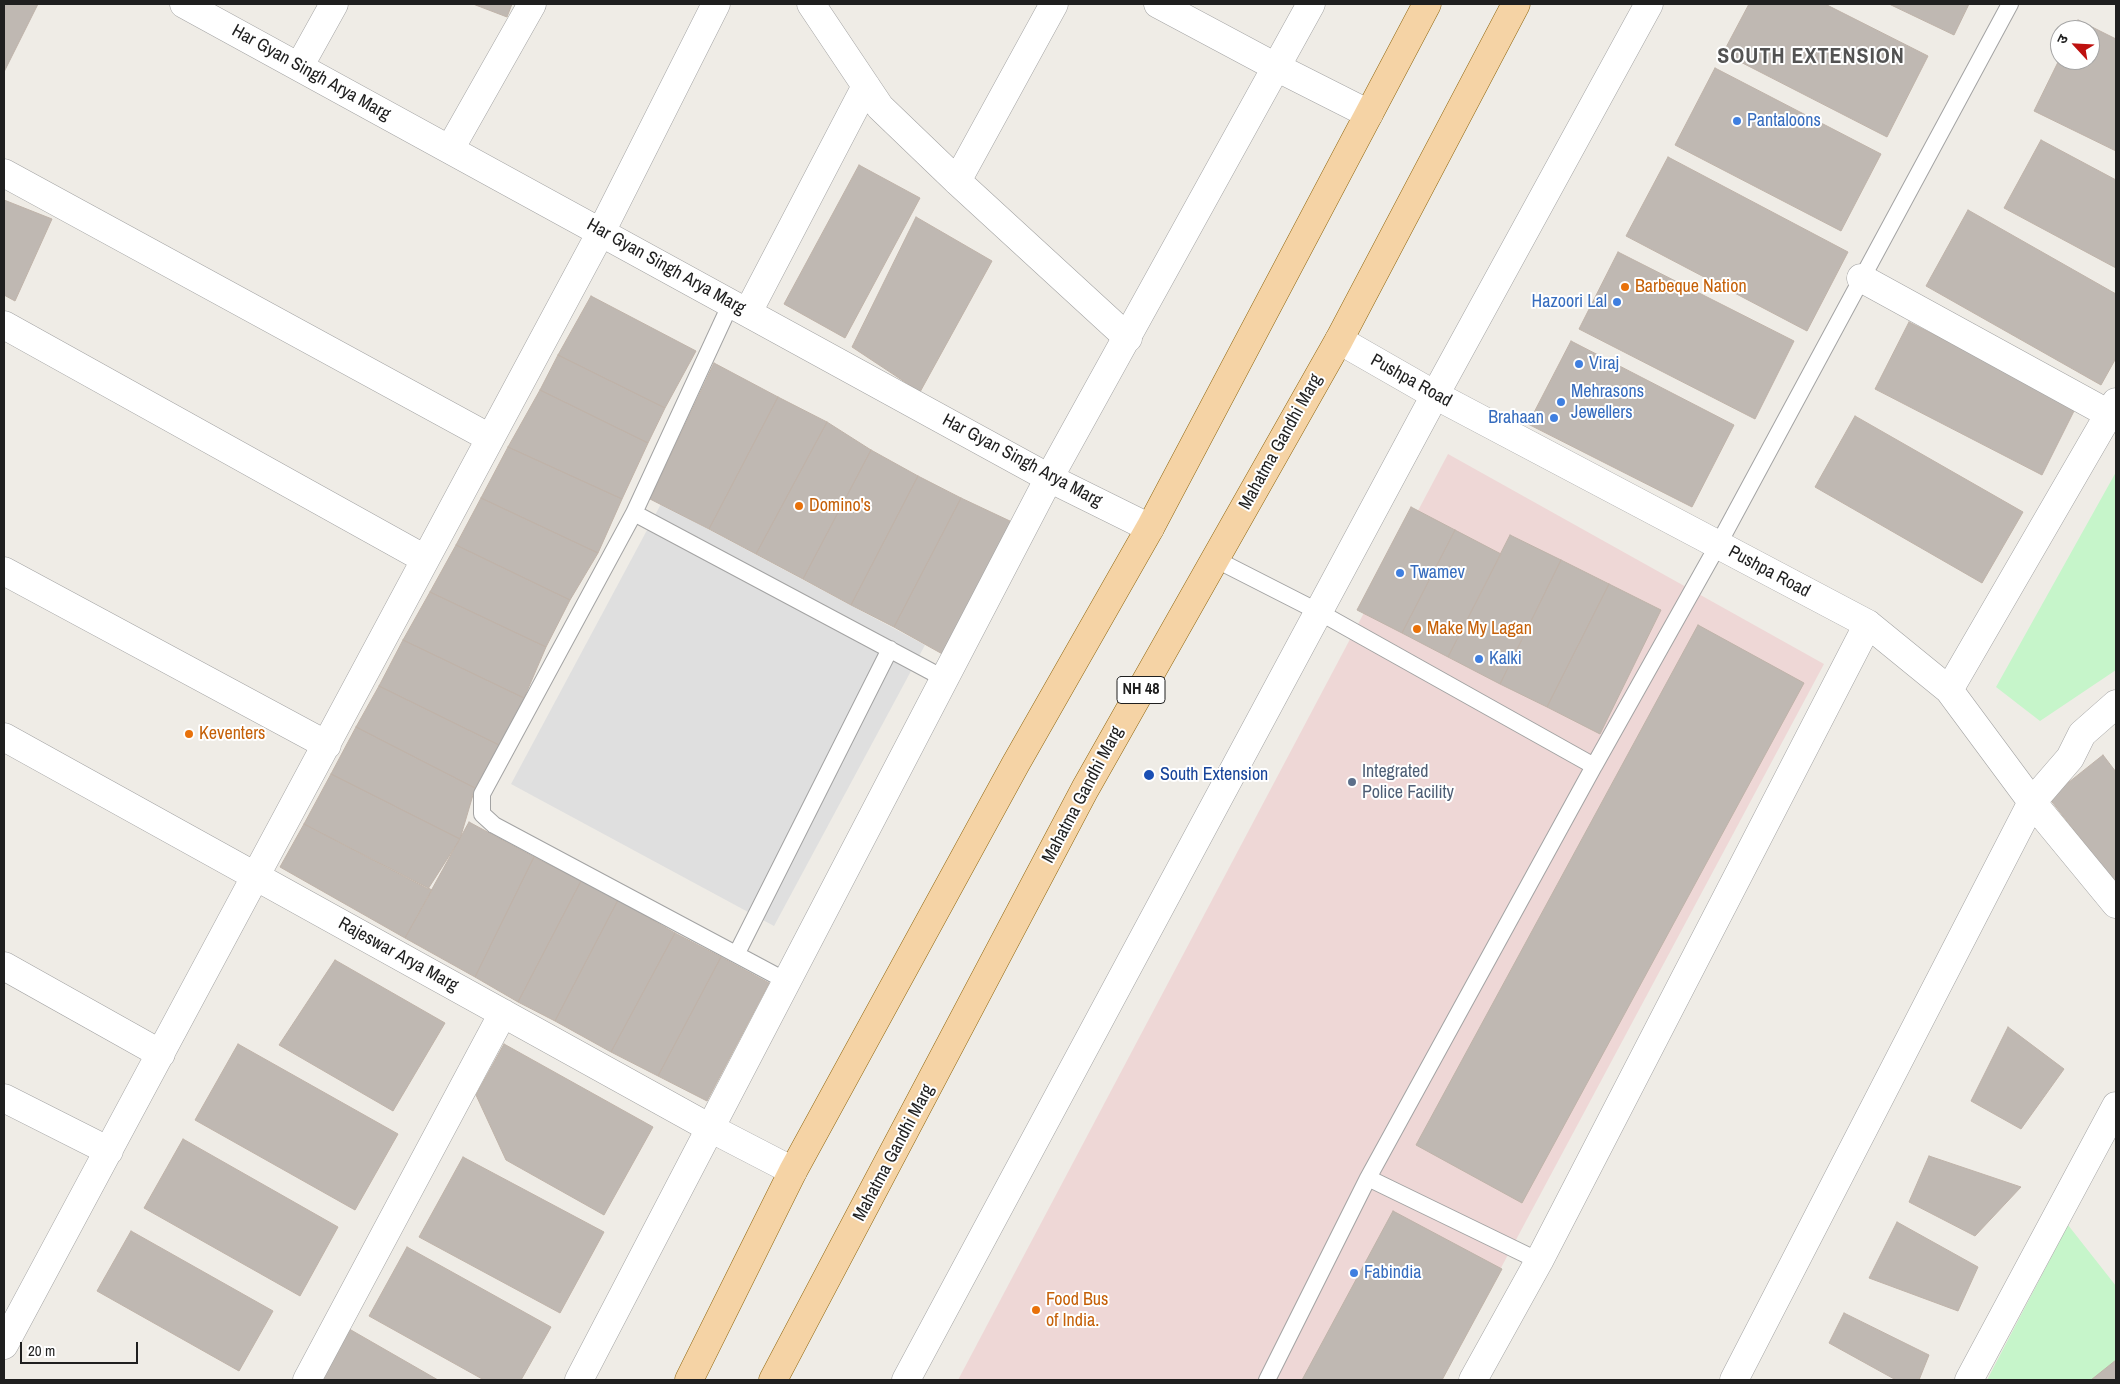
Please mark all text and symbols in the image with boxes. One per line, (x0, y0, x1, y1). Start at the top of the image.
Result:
street label: Har Gyan Singh Arya Marg (228, 20, 394, 126)
north arrow (2050, 20, 2100, 70)
text: उ (2052, 32, 2072, 47)
district label: SOUTH EXTENSION (1715, 44, 1907, 70)
place label: Pantaloons (1747, 110, 1821, 132)
marker: Pantaloons (1731, 115, 1743, 127)
street label: Har Gyan Singh Arya Marg (583, 214, 749, 320)
place label: Barbeque Nation (1635, 276, 1747, 298)
marker: Barbeque Nation (1619, 281, 1631, 293)
place label: Hazoori Lal (1532, 291, 1607, 313)
marker: Hazoori Lal (1611, 296, 1623, 308)
street label: Pushpa Road (1367, 350, 1455, 412)
place label: Viraj (1589, 353, 1619, 375)
marker: Viraj (1573, 358, 1585, 370)
street label: Mahatma Gandhi Marg (1235, 370, 1327, 514)
place label: Mehrasons Jewellers (1571, 381, 1644, 424)
marker: Mehrasons Jewellers (1555, 396, 1567, 408)
place label: Brahaan (1488, 407, 1544, 429)
street label: Har Gyan Singh Arya Marg (938, 410, 1106, 512)
marker: Brahaan (1548, 412, 1560, 424)
place label: Domino's (809, 495, 871, 517)
marker: Domino's (793, 500, 805, 512)
street label: Pushpa Road (1724, 541, 1814, 603)
place label: Twamev (1410, 562, 1465, 584)
marker: Twamev (1394, 567, 1406, 579)
place label: Make My Lagan (1427, 618, 1532, 640)
marker: Make My Lagan (1411, 623, 1423, 635)
place label: Kalki (1489, 648, 1522, 670)
marker: Kalki (1473, 653, 1485, 665)
road number: NH 48 (1117, 676, 1165, 704)
place label: Keventers (199, 723, 265, 745)
street label: Mahatma Gandhi Marg (1038, 723, 1128, 867)
marker: Keventers (183, 728, 195, 740)
place label: Integrated Police Facility (1362, 761, 1454, 804)
place label: South Extension (1160, 764, 1268, 786)
marker: South Extension (1142, 768, 1156, 782)
marker: Integrated Police Facility (1346, 776, 1358, 788)
street label: Rajeswar Arya Marg (334, 913, 462, 997)
street label: Mahatma Gandhi Marg (849, 1081, 939, 1225)
place label: Fabindia (1364, 1262, 1422, 1284)
marker: Fabindia (1348, 1267, 1360, 1279)
place label: Food Bus of India. (1046, 1289, 1108, 1332)
marker: Food Bus of India. (1030, 1304, 1042, 1316)
scale bar (22, 1332, 140, 1364)
text: 20 m (28, 1340, 55, 1361)

